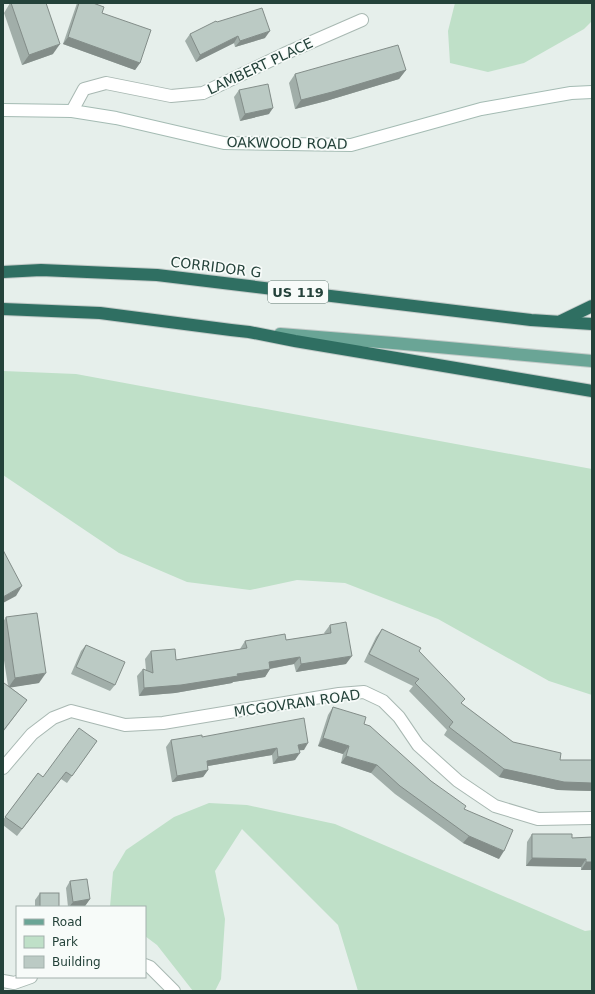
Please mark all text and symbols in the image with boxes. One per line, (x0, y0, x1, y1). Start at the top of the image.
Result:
street label: LAMBERT PLACE (205, 35, 315, 97)
street label: OAKWOOD ROAD (226, 134, 348, 152)
street label: CORRIDOR G (170, 254, 262, 280)
road number: US 119 (268, 281, 328, 303)
street label: MCGOVRAN ROAD (233, 686, 361, 720)
legend (16, 906, 146, 978)
text: Road (52, 915, 82, 929)
text: Park (52, 935, 78, 949)
text: Building (52, 955, 101, 969)

